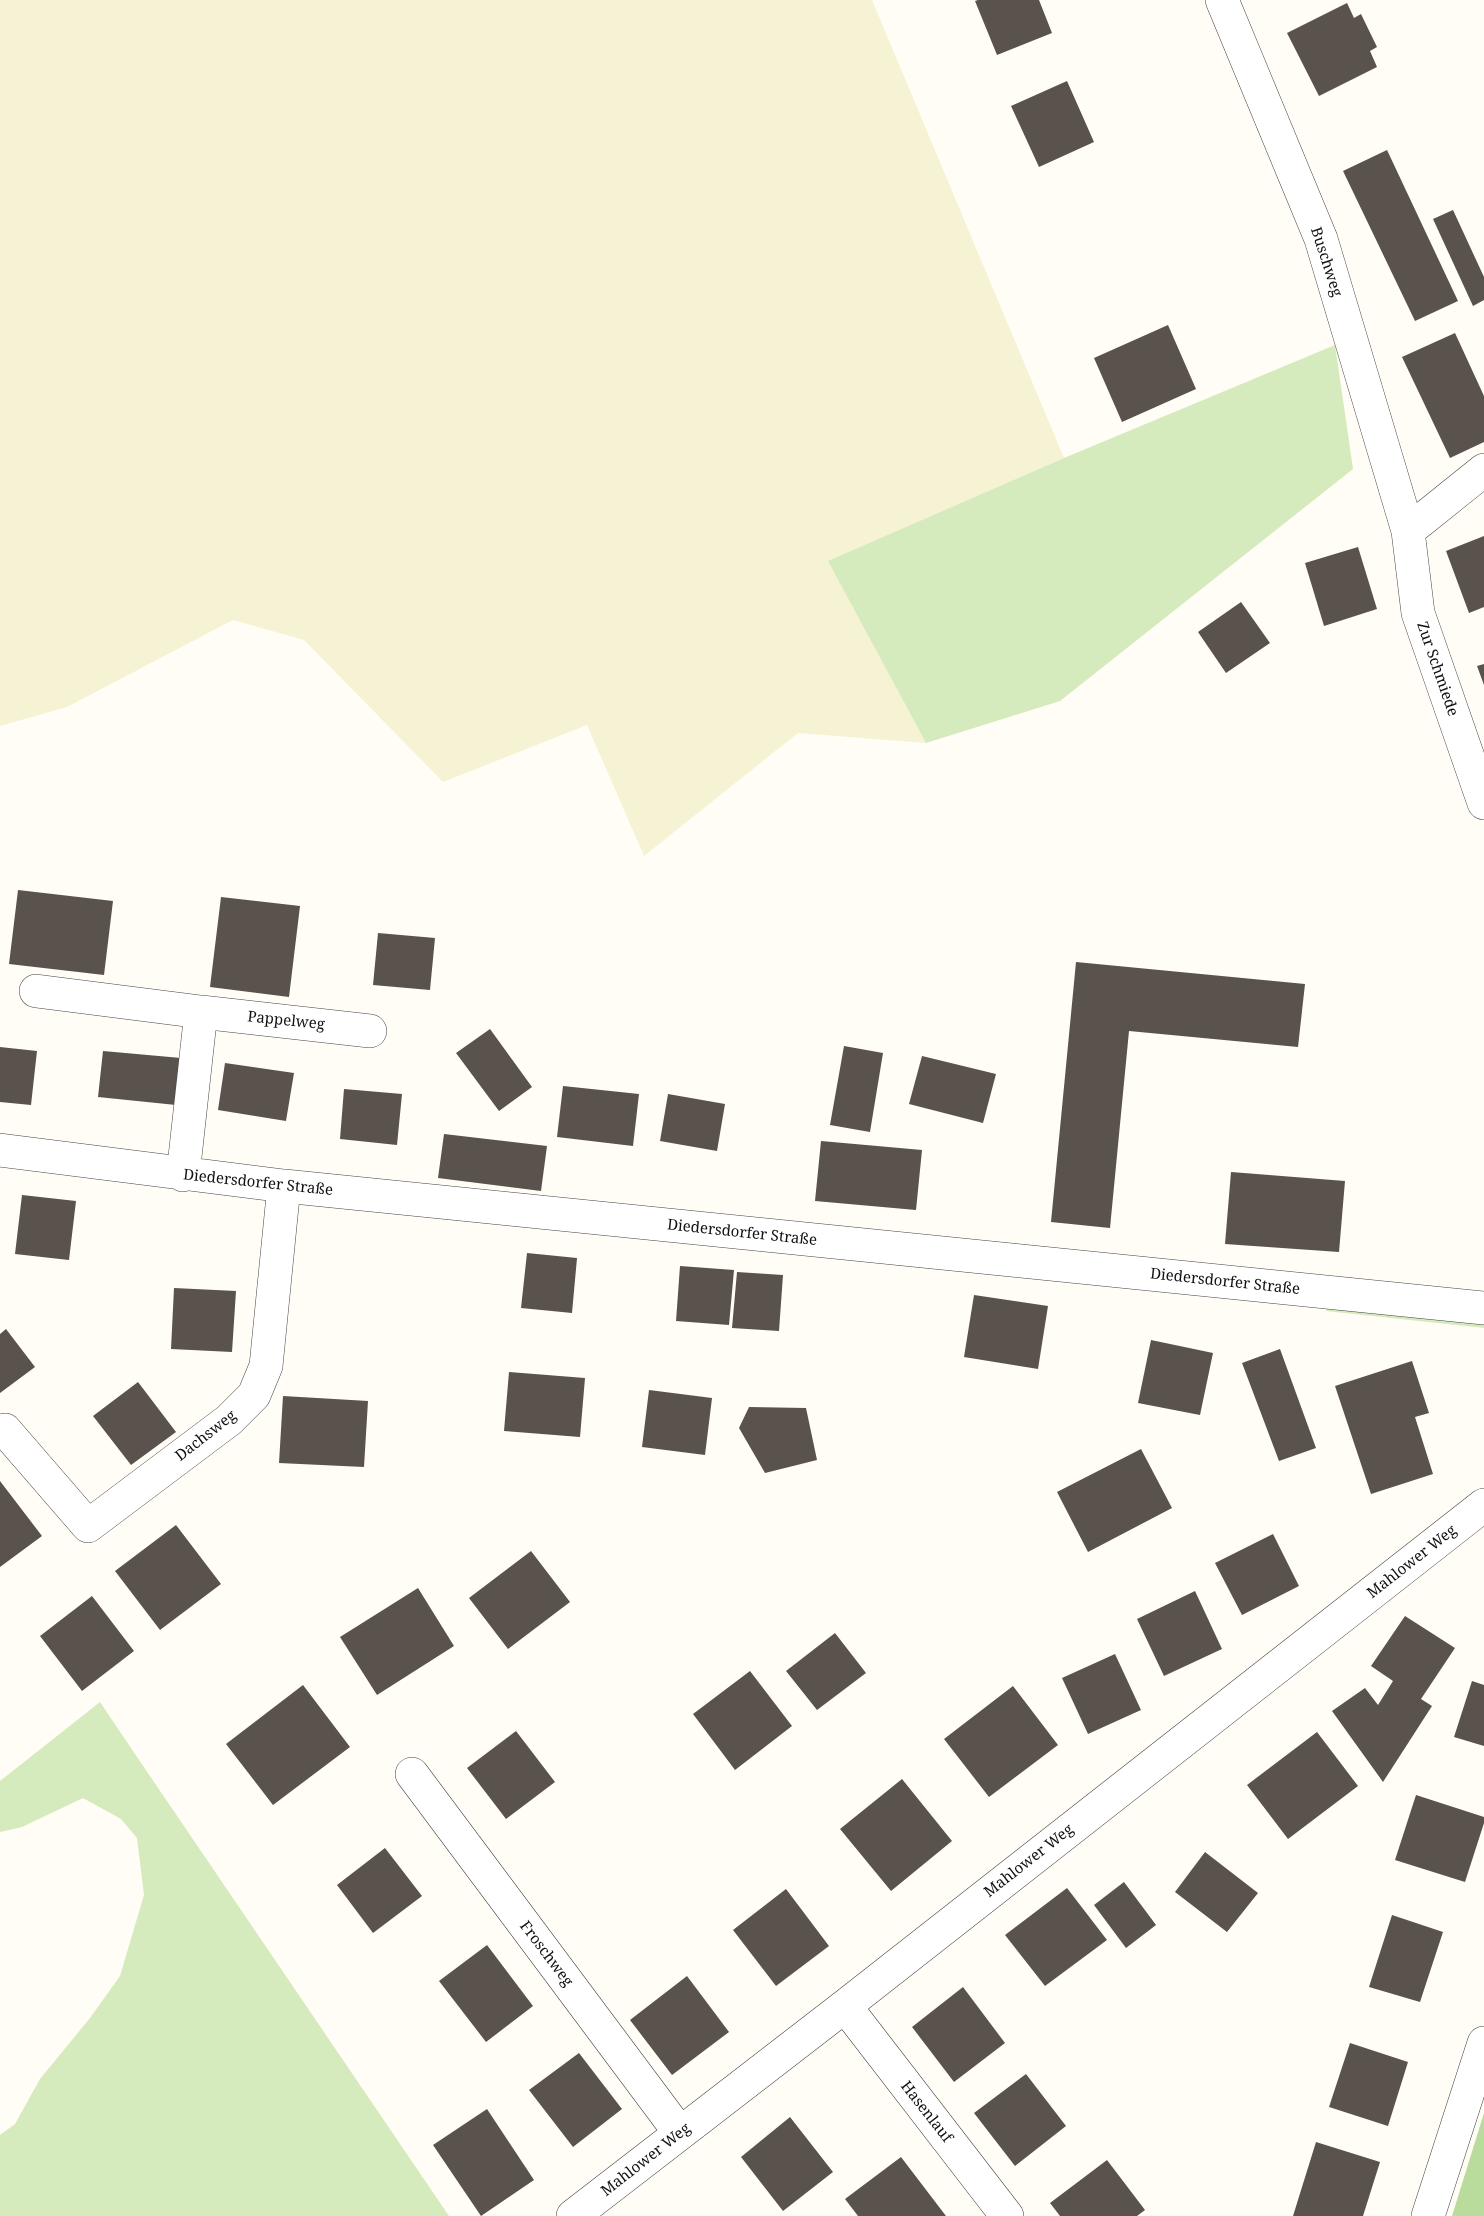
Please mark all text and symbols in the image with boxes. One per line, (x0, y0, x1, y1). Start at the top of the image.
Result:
street label: Buschweg (1306, 225, 1346, 299)
street label: Zur Schmiede (1412, 619, 1462, 719)
street label: Pappelweg (246, 1008, 326, 1034)
street label: Diedersdorfer Straße (182, 1166, 334, 1200)
street label: Diedersdorfer Straße (666, 1216, 818, 1250)
street label: Diedersdorfer Straße (1149, 1265, 1301, 1299)
street label: Dachsweg (172, 1407, 240, 1465)
street label: Mahlower Weg (1364, 1522, 1460, 1602)
street label: Mahlower Weg (981, 1821, 1077, 1901)
street label: Froschweg (516, 1918, 576, 1990)
street label: Hasenlauf (896, 2078, 956, 2146)
street label: Mahlower Weg (598, 2120, 694, 2200)

